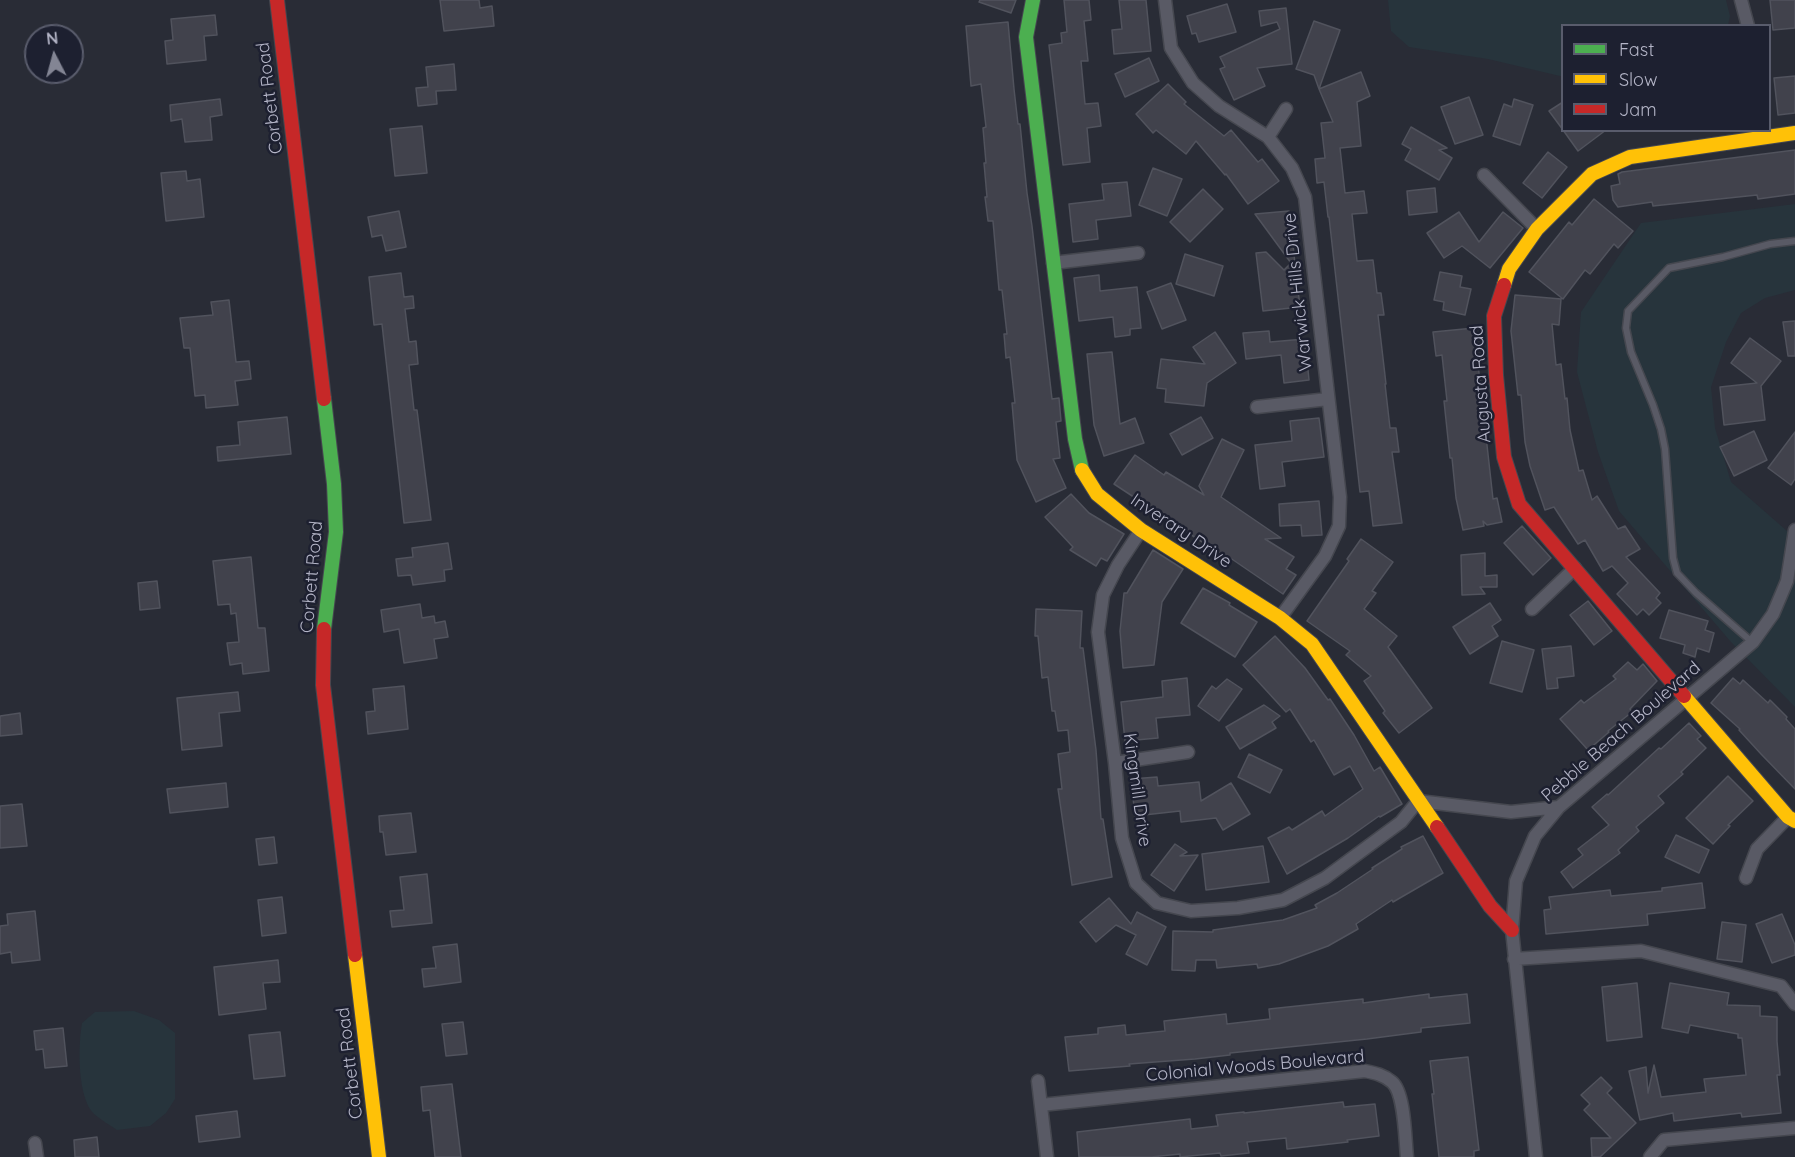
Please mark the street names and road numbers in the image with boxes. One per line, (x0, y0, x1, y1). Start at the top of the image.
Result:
street label: Corbett Road (252, 41, 288, 155)
street label: Warwick Hills Drive (1279, 212, 1317, 372)
street label: Augusta Road (1466, 324, 1496, 444)
street label: Inverary Drive (1126, 489, 1236, 573)
street label: Corbett Road (296, 520, 328, 634)
street label: Pebble Beach Boulevard (1537, 657, 1705, 807)
street label: Kingmill Drive (1118, 732, 1156, 848)
street label: Corbett Road (332, 1006, 368, 1120)
street label: Colonial Woods Boulevard (1145, 1046, 1365, 1086)

